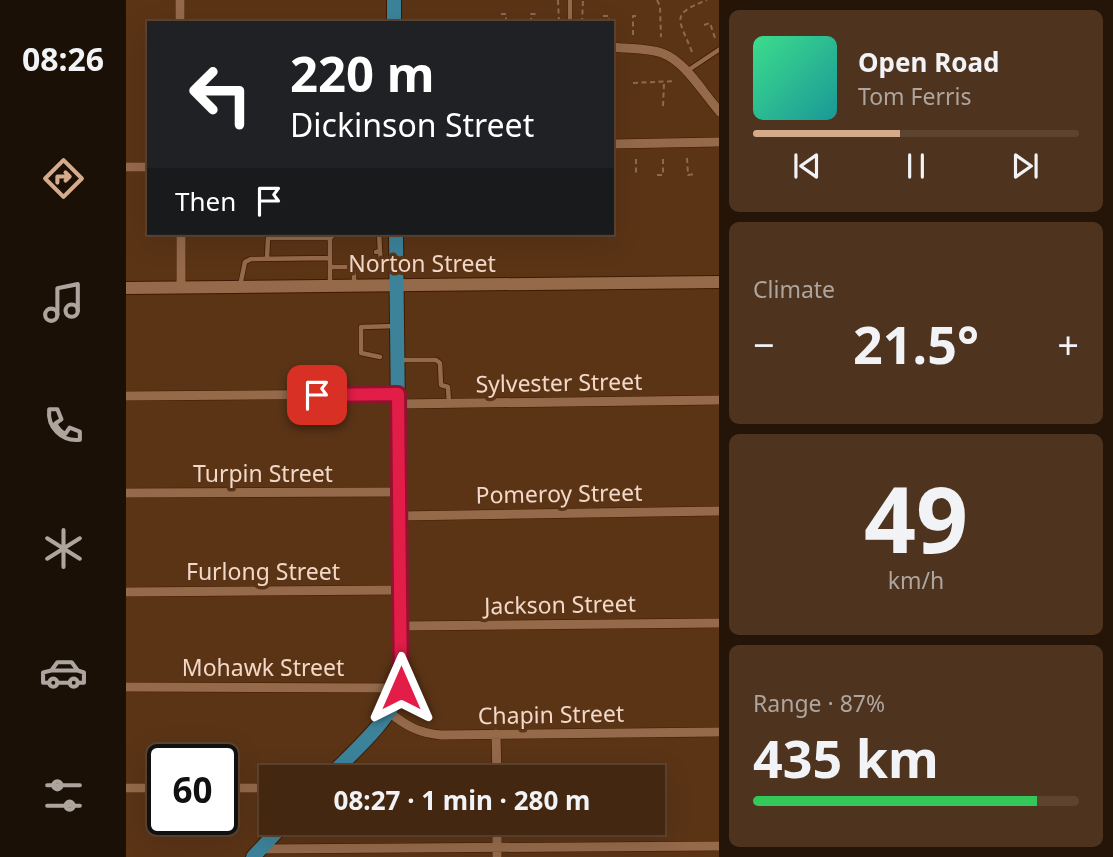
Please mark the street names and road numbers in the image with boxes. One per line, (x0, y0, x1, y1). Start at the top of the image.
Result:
street label: Norton Street (348, 247, 496, 279)
street label: Sylvester Street (475, 365, 643, 399)
street label: Turpin Street (193, 457, 333, 489)
street label: Pomeroy Street (475, 476, 643, 510)
street label: Furlong Street (186, 555, 340, 587)
street label: Jackson Street (482, 587, 636, 621)
street label: Mohawk Street (182, 651, 344, 683)
street label: Chapin Street (478, 697, 624, 731)

